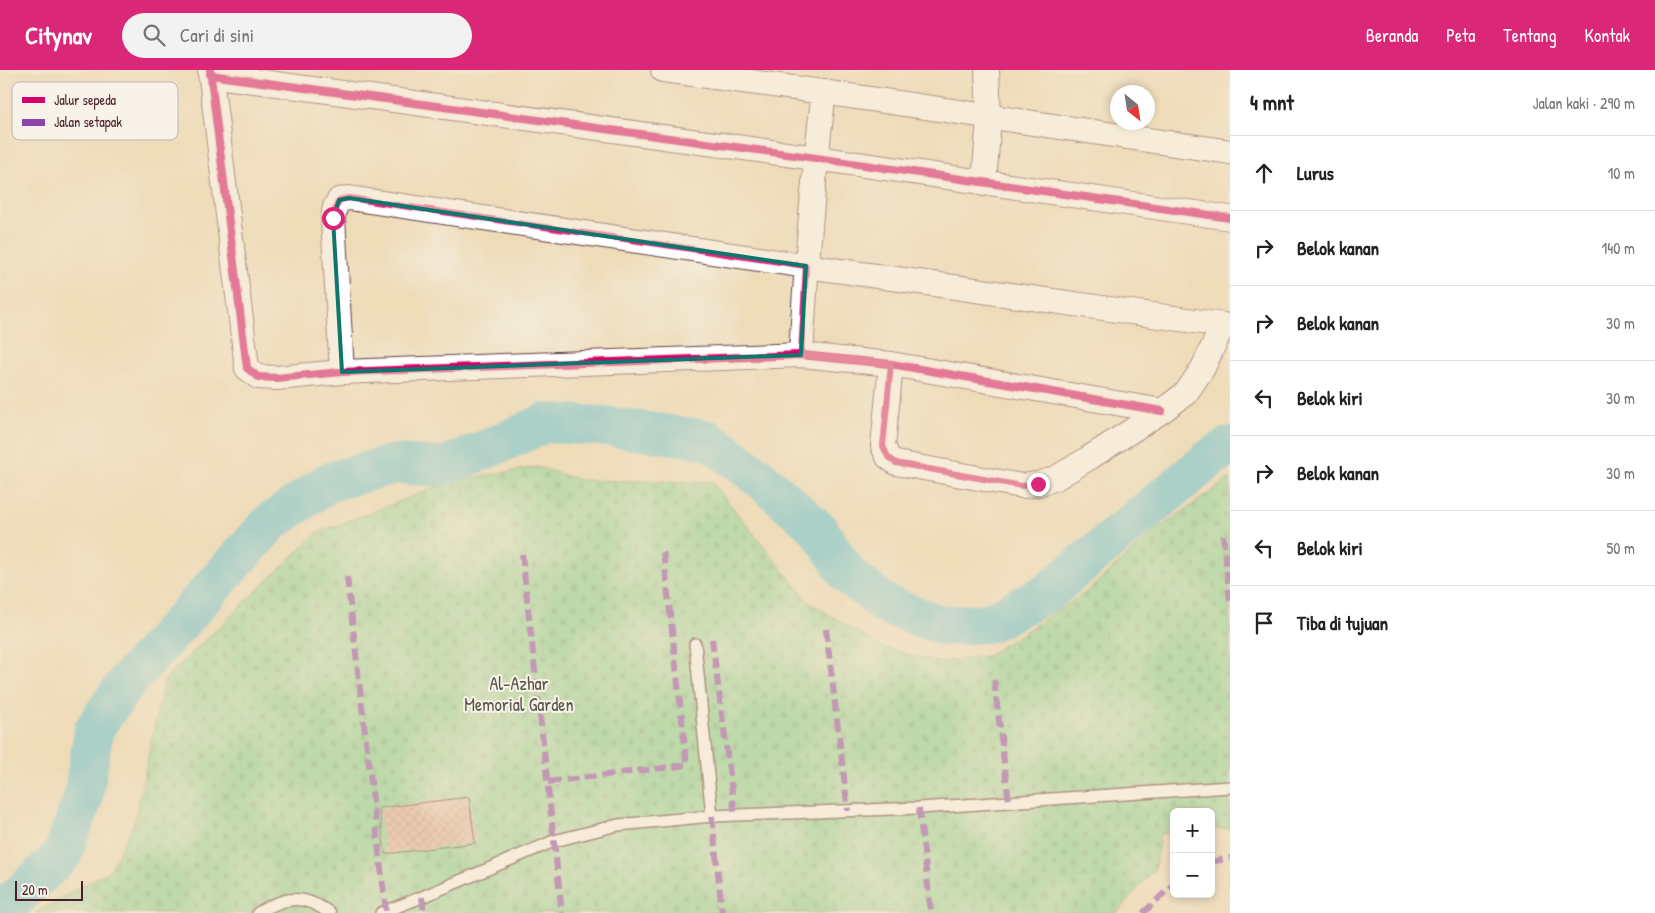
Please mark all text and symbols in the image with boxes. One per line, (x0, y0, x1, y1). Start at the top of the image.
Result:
search box (122, 13, 472, 58)
text: Citynav (25, 19, 92, 51)
icon: search (140, 21, 168, 49)
text: Cari di sini (180, 22, 254, 48)
text: Beranda (1366, 23, 1418, 48)
text: Peta (1446, 23, 1475, 48)
text: Tentang (1503, 23, 1556, 48)
text: Kontak (1584, 23, 1630, 48)
legend (12, 82, 178, 140)
north arrow (1110, 85, 1155, 130)
text: 4 mnt (1250, 88, 1294, 117)
text: Jalur sepeda (54, 90, 117, 110)
text: Jalan kaki · 290 m (1533, 92, 1635, 114)
text: Jalan setapak (54, 112, 122, 132)
icon: ahead (1250, 159, 1278, 187)
text: Lurus (1297, 160, 1334, 186)
text: 10 m (1607, 162, 1635, 184)
route start (322, 207, 345, 230)
icon: right (1250, 234, 1278, 262)
text: Belok kanan (1297, 235, 1379, 261)
text: 140 m (1601, 237, 1635, 259)
icon: right (1250, 309, 1278, 337)
text: Belok kanan (1297, 310, 1379, 336)
text: 30 m (1606, 312, 1635, 334)
icon: left (1250, 384, 1278, 412)
text: Belok kiri (1297, 385, 1363, 411)
text: 30 m (1606, 387, 1635, 409)
icon: right (1250, 459, 1278, 487)
text: Belok kanan (1297, 460, 1379, 486)
text: 30 m (1606, 462, 1635, 484)
route end (1027, 473, 1050, 496)
icon: left (1250, 534, 1278, 562)
text: Belok kiri (1297, 535, 1363, 561)
text: 50 m (1607, 537, 1635, 559)
icon: arrive (1250, 609, 1278, 637)
text: Tiba di tujuan (1297, 610, 1388, 636)
park label: Al-Azhar Memorial Garden (464, 671, 574, 717)
map controls (1170, 808, 1215, 898)
button: + (1170, 808, 1215, 853)
button: − (1170, 853, 1215, 898)
scale bar (15, 878, 82, 901)
text: 20 m (22, 880, 48, 899)

